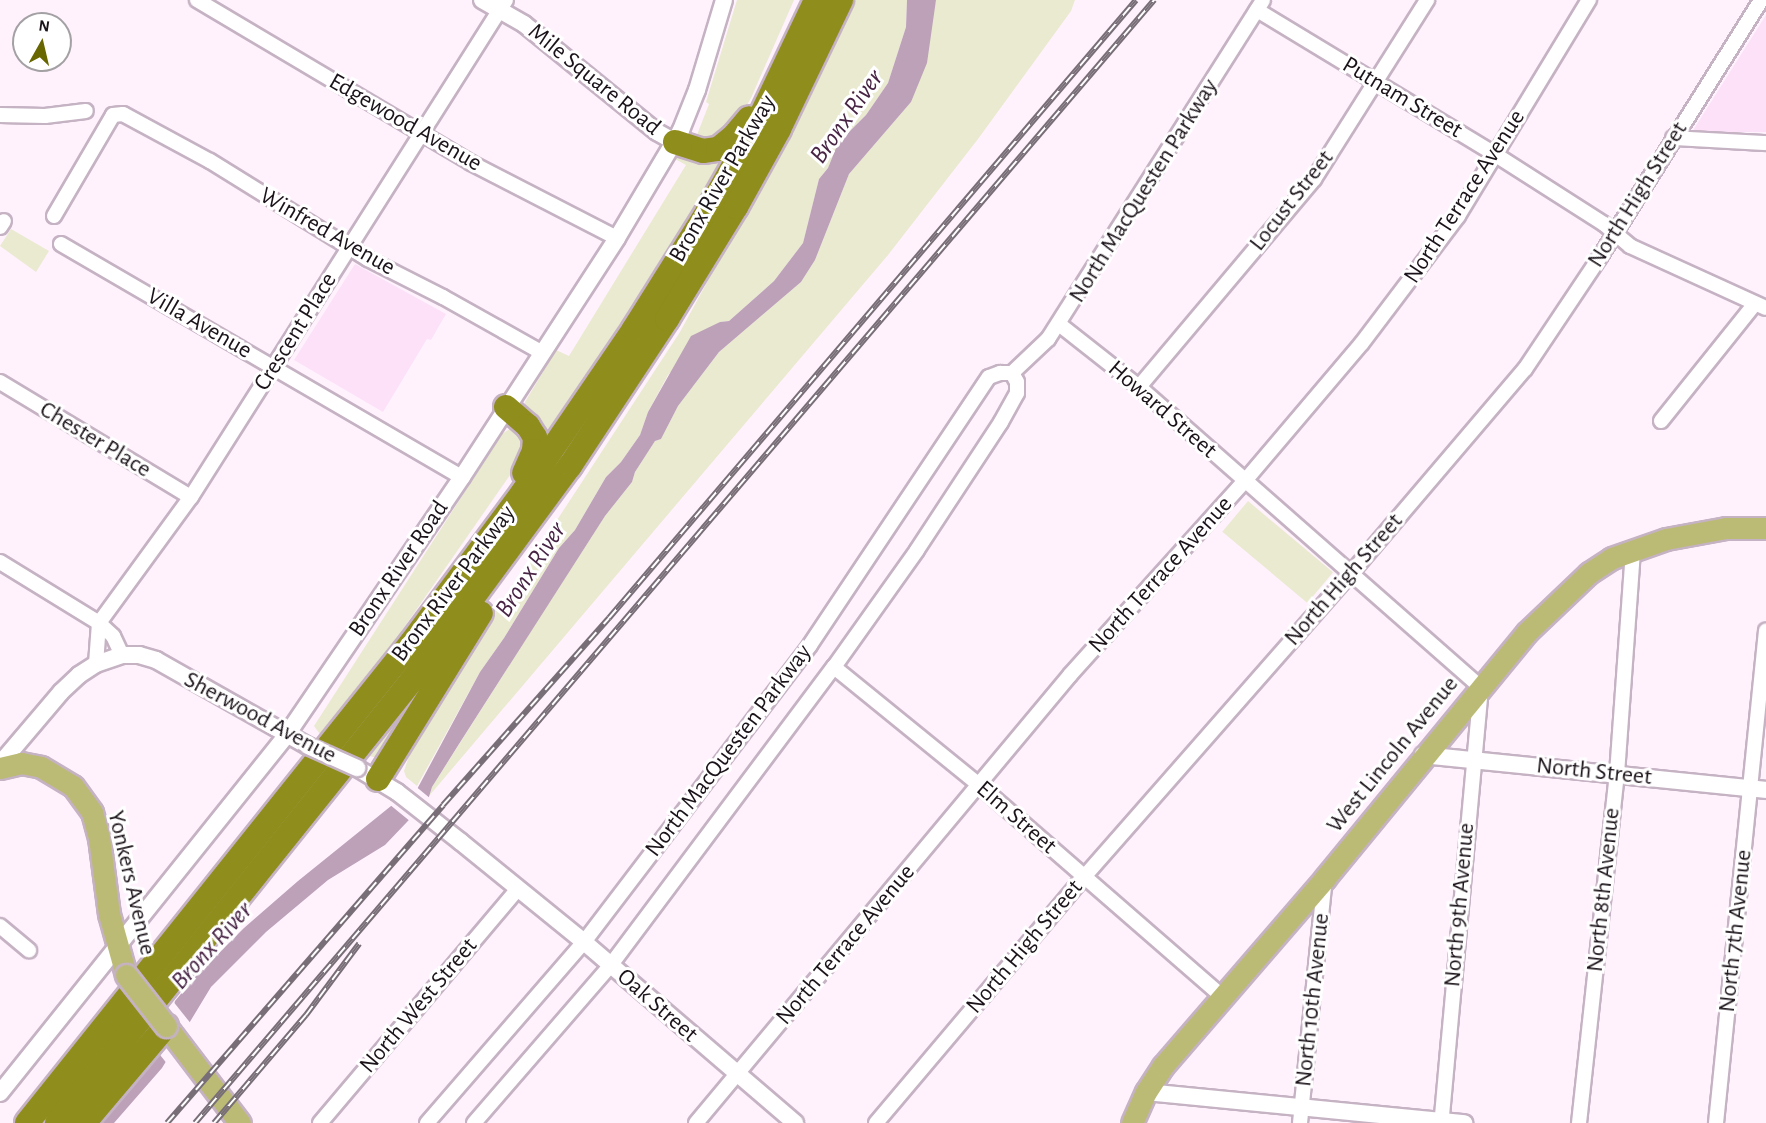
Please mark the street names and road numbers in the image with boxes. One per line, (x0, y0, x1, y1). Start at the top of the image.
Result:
street label: Mile Square Road (522, 18, 666, 142)
street label: Putnam Street (1337, 51, 1467, 145)
street label: Edgewood Avenue (323, 68, 487, 178)
street label: North MacQuesten Parkway (1063, 74, 1225, 308)
street label: Bronx River Parkway (663, 90, 783, 268)
street label: North Terrace Avenue (1398, 105, 1532, 289)
street label: North High Street (1582, 117, 1694, 273)
street label: Locust Street (1244, 145, 1340, 257)
street label: Winfred Avenue (254, 182, 400, 282)
street label: Crescent Place (248, 268, 344, 396)
street label: Villa Avenue (141, 282, 257, 366)
street label: Howard Street (1102, 355, 1222, 465)
street label: Chester Place (34, 396, 156, 484)
street label: North Terrace Avenue (1083, 491, 1239, 659)
street label: Bronx River Road (343, 495, 455, 643)
street label: Bronx River Parkway (386, 500, 522, 668)
street label: North High Street (1279, 508, 1409, 652)
street label: North MacQuesten Parkway (640, 639, 818, 863)
street label: Sherwood Avenue (179, 666, 341, 770)
street label: West Lincoln Avenue (1321, 671, 1465, 839)
street label: North Street (1535, 752, 1653, 792)
street label: Elm Street (970, 775, 1062, 861)
street label: North 8th Avenue (1581, 807, 1627, 973)
street label: Yonkers Avenue (100, 808, 162, 958)
street label: North 9th Avenue (1438, 822, 1482, 988)
street label: North 7th Avenue (1713, 848, 1759, 1014)
street label: North Terrace Avenue (770, 859, 922, 1031)
street label: North High Street (961, 874, 1089, 1020)
street label: North 10th Avenue (1290, 912, 1336, 1088)
street label: North West Street (354, 932, 484, 1080)
street label: Oak Street (611, 963, 703, 1049)

